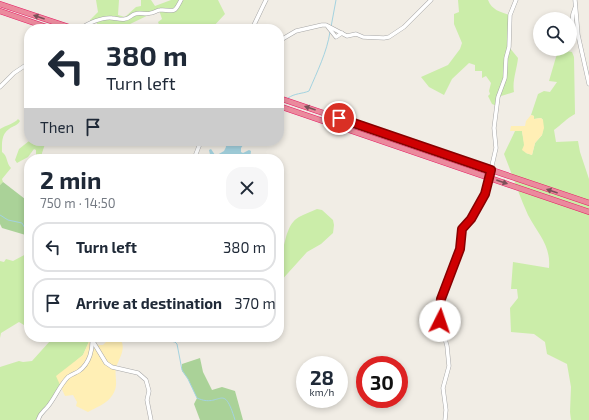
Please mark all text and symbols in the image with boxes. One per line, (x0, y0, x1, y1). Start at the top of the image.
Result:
map controls (533, 12, 577, 56)
button: search (533, 12, 577, 56)
one-way arrow (32, 13, 44, 19)
text: 380 m (106, 38, 188, 72)
icon: left (40, 40, 92, 92)
text: Turn left (106, 72, 176, 94)
pin (322, 101, 356, 135)
one-way arrow (303, 105, 315, 111)
icon: arrive (328, 107, 350, 129)
icon: arrive (82, 116, 104, 138)
text: Then (40, 118, 74, 136)
text: 2 min (40, 165, 101, 194)
button: close (226, 167, 268, 209)
one-way arrow (496, 179, 508, 185)
one-way arrow (546, 188, 558, 194)
text: 750 m · 14:50 (40, 195, 116, 211)
icon: left (42, 236, 64, 258)
text: Turn left (76, 238, 137, 256)
text: 380 m (223, 238, 266, 256)
icon: arrive (42, 292, 64, 314)
text: Arrive at destination (76, 294, 222, 312)
text: 370 m (234, 294, 276, 312)
position arrow (419, 300, 461, 342)
speed limit sign: 30 (356, 356, 408, 408)
text: 28 (310, 365, 334, 389)
text: km/h (310, 386, 334, 398)

